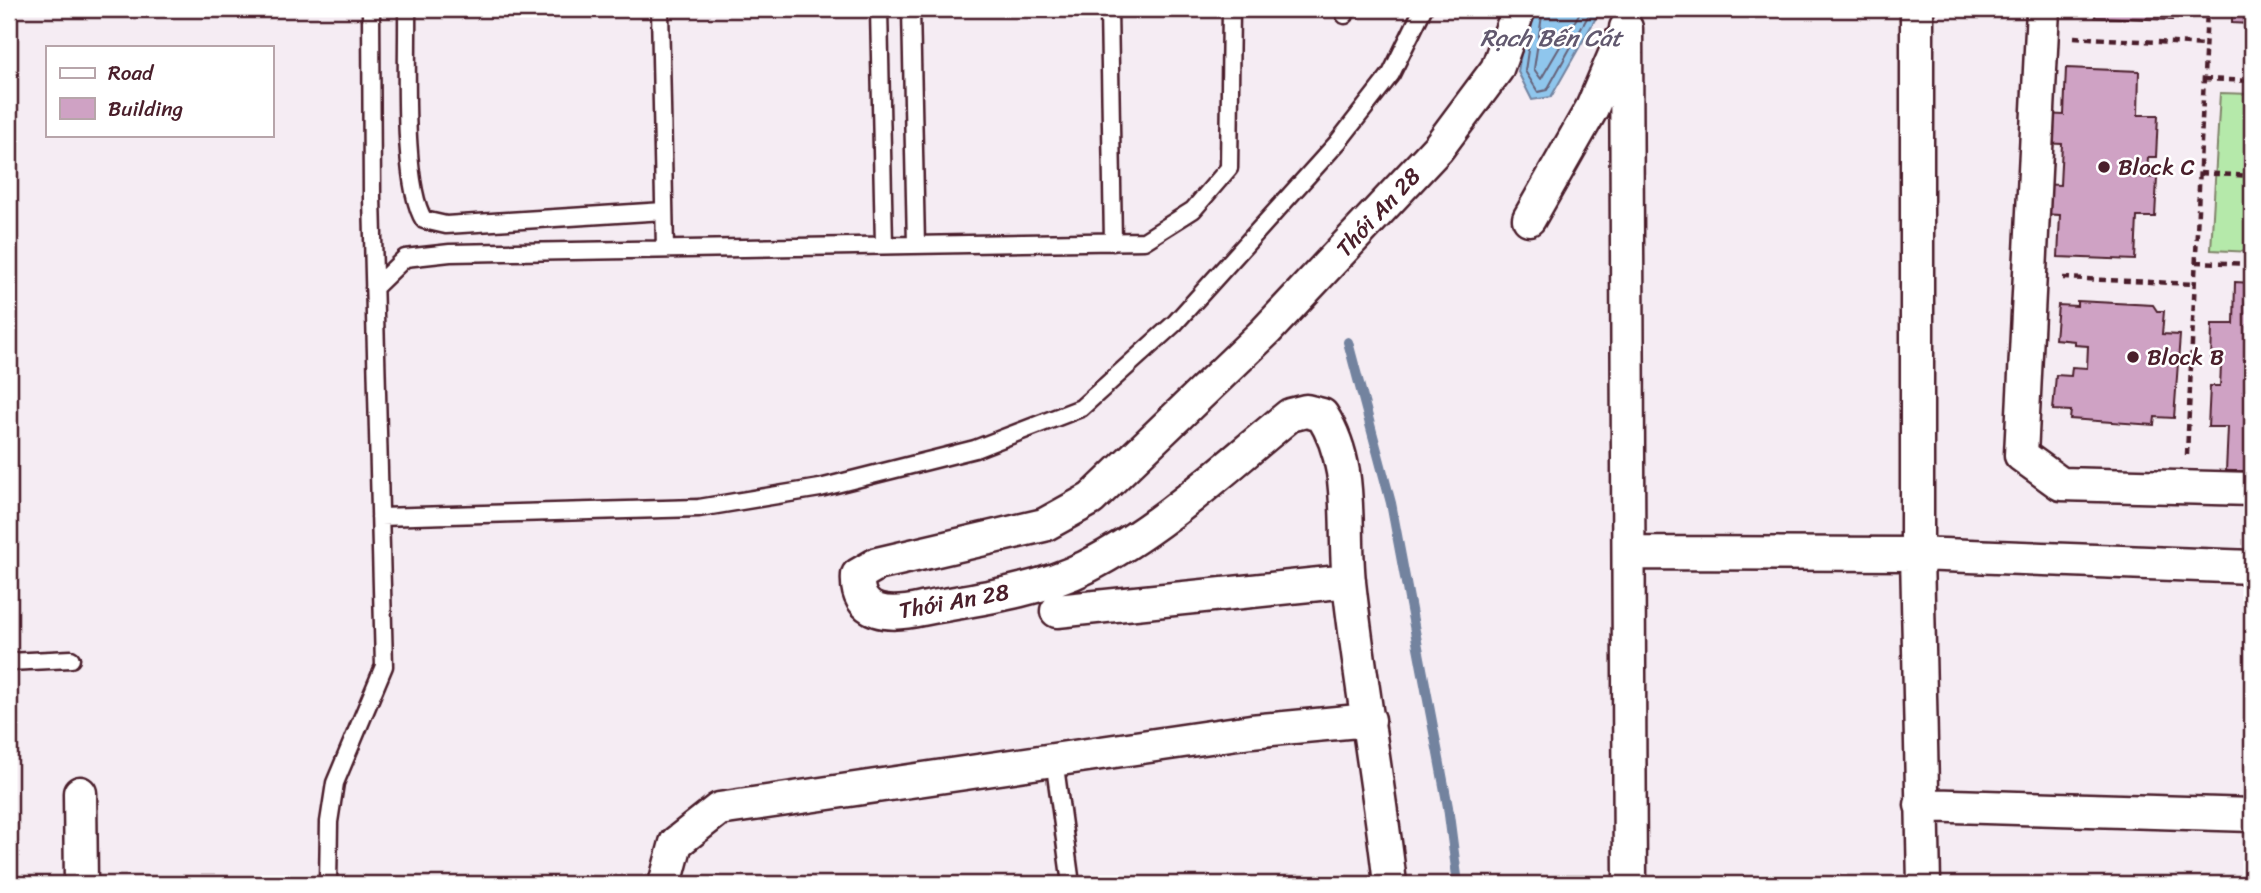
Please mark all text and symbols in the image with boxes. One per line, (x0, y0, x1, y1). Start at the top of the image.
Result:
water label: Rạch Bến Cát (1480, 17, 1624, 59)
legend (46, 46, 273, 136)
text: Road (108, 54, 155, 92)
text: Building (108, 90, 184, 128)
place label: Block C (2118, 147, 2195, 188)
street label: Thới An 28 (1325, 158, 1431, 267)
marker: Block C (2096, 159, 2112, 175)
place label: Block B (2147, 337, 2224, 378)
marker: Block B (2125, 349, 2141, 365)
street label: Thới An 28 (896, 572, 1013, 631)

